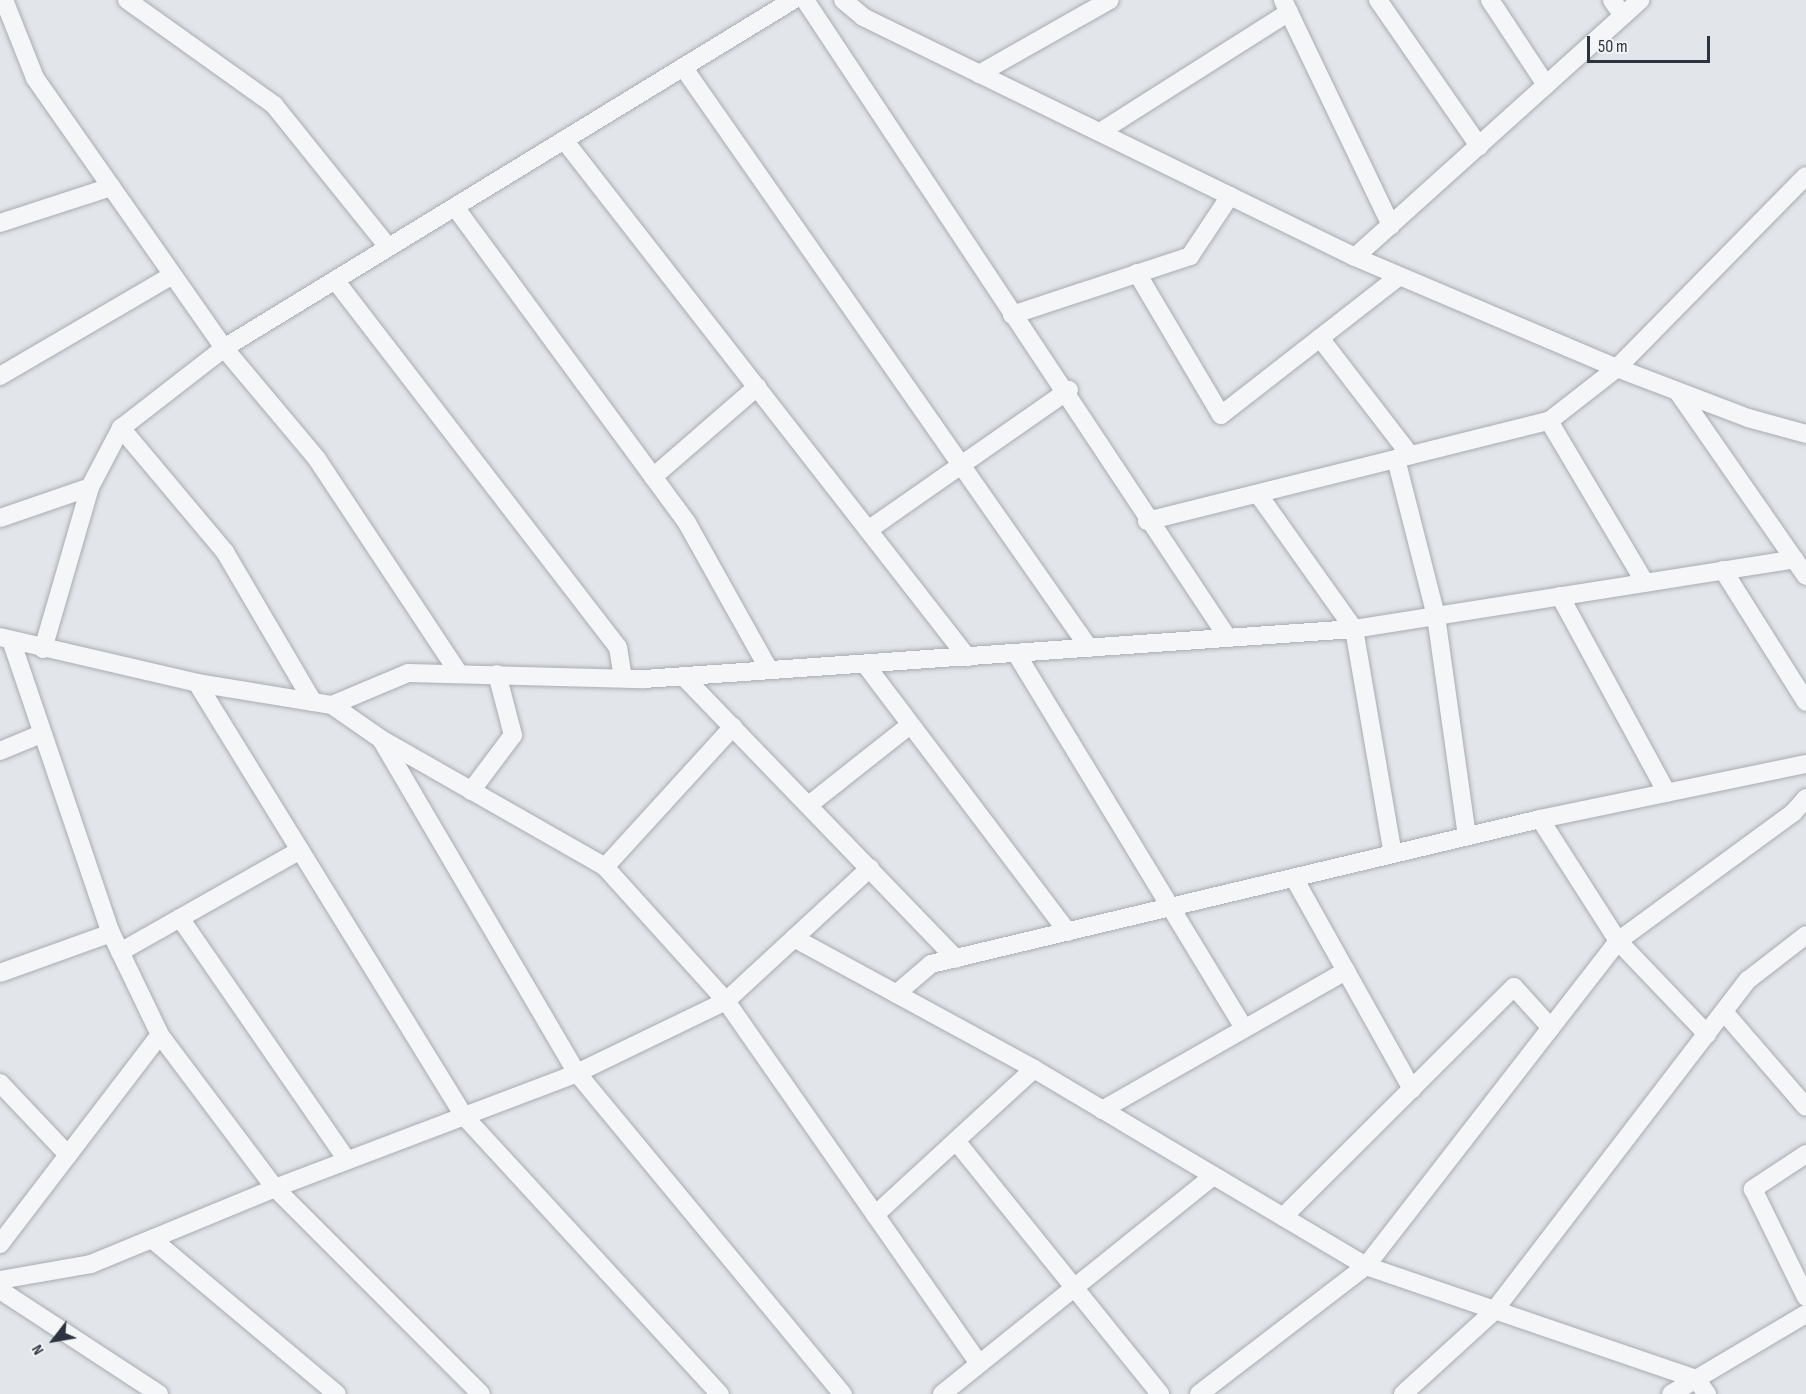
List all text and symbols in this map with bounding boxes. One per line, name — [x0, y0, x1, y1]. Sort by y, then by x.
scale bar — [1590, 24, 1713, 62]
text: 50 m — [1598, 36, 1628, 57]
north arrow — [24, 1310, 84, 1370]
text: N — [28, 1341, 48, 1358]

